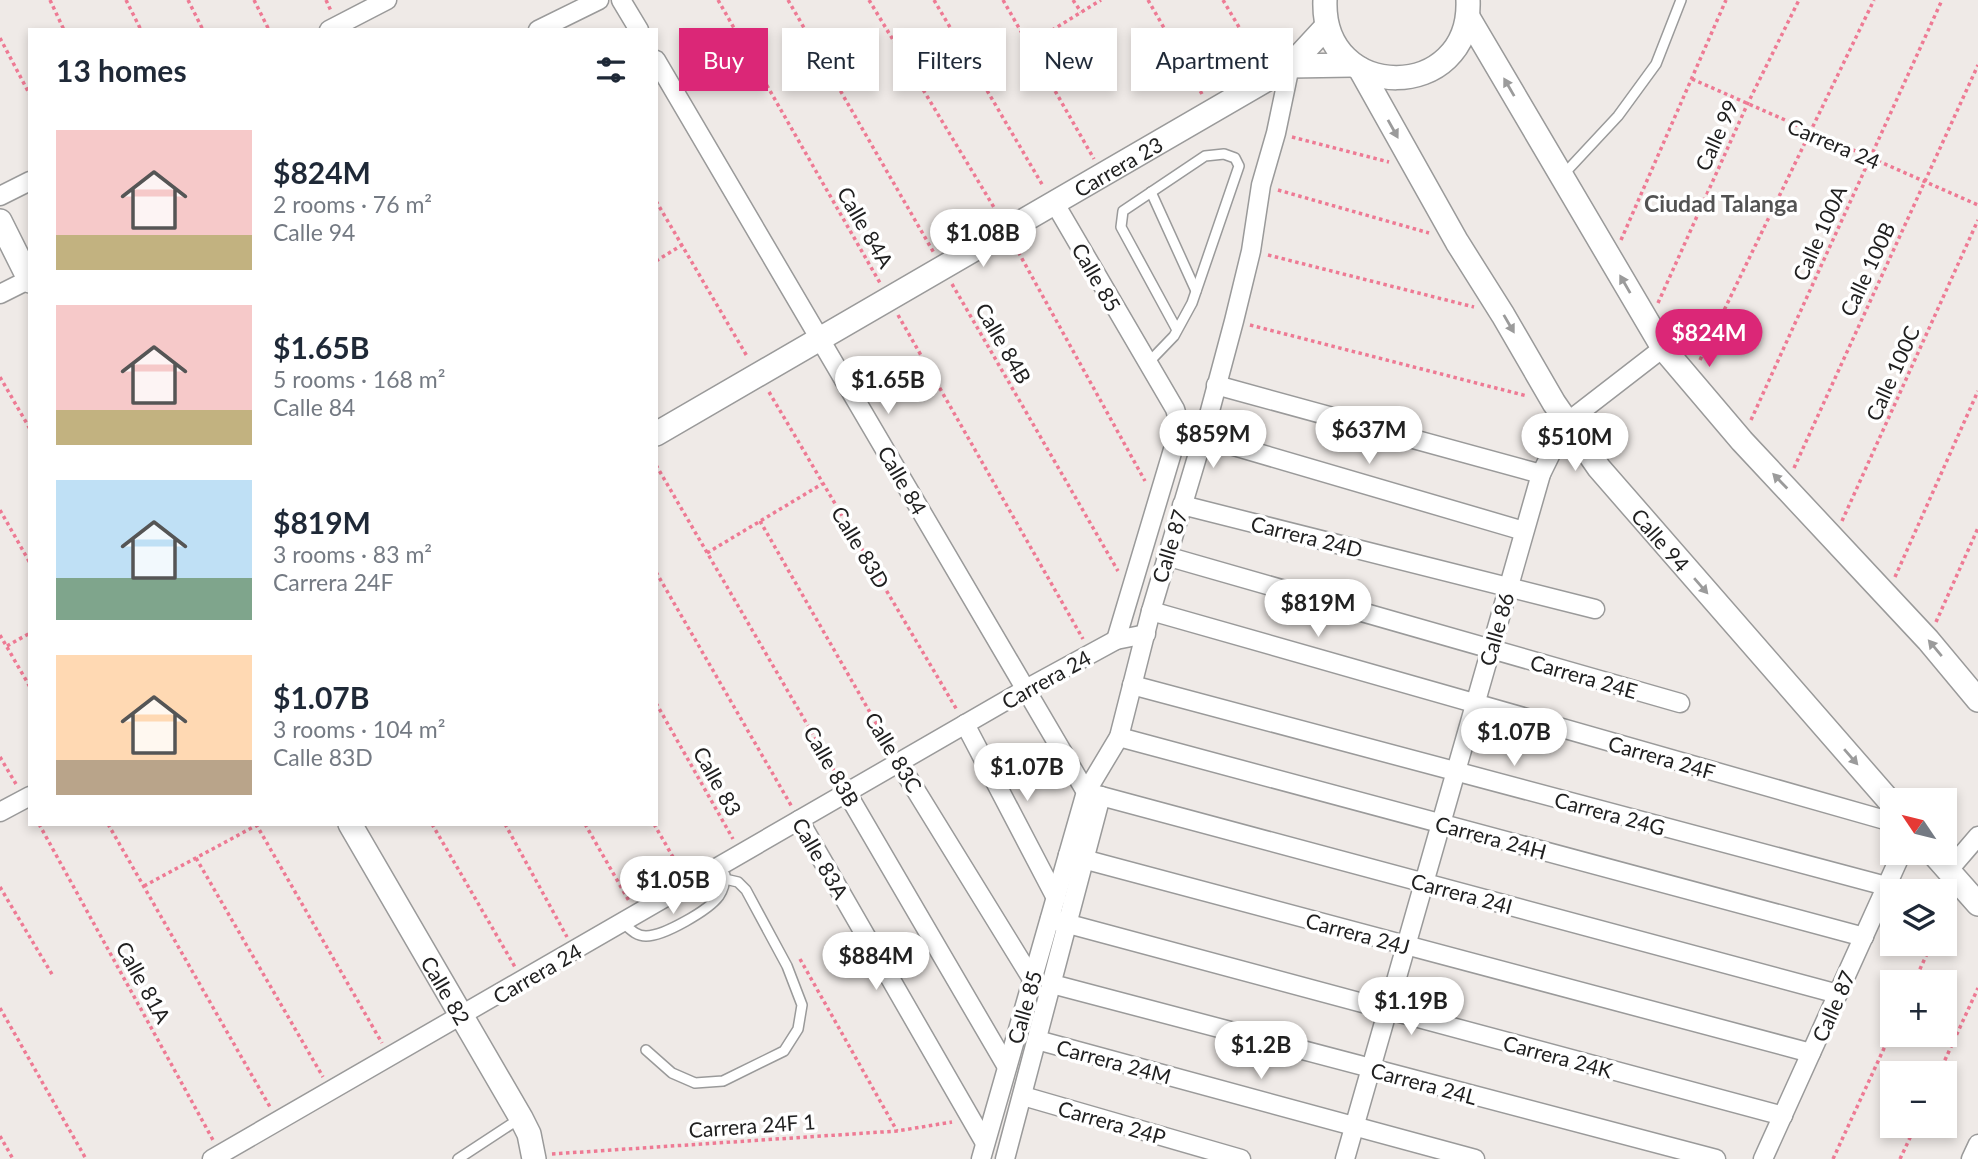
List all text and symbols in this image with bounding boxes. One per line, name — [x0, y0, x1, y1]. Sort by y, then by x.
chip: Buy — [679, 28, 768, 91]
chip: Rent — [782, 28, 879, 91]
chip: Filters — [893, 28, 1006, 91]
chip: New — [1020, 28, 1117, 91]
chip: Apartment — [1131, 28, 1293, 91]
icon: filters — [592, 51, 630, 89]
text: 13 homes — [56, 52, 187, 88]
one-way arrow — [1503, 78, 1516, 97]
street label: Calle 99 — [1689, 96, 1743, 174]
street label: Carrera 24 — [1784, 112, 1884, 174]
one-way arrow — [1387, 119, 1399, 138]
street label: Carrera 23 — [1069, 130, 1167, 201]
text: $824M — [273, 154, 371, 190]
icon: home — [112, 158, 196, 242]
street label: Calle 100A — [1787, 181, 1851, 284]
street label: Calle 84A — [833, 182, 900, 273]
district label: Ciudad Talanga — [1644, 189, 1798, 217]
text: 2 rooms · 76 m² — [273, 190, 432, 218]
pin: $1.08B — [926, 210, 1040, 269]
text: Calle 94 — [273, 218, 355, 246]
text: $1.08B — [946, 218, 1020, 246]
street label: Calle 100B — [1834, 218, 1900, 320]
street label: Calle 85 — [1067, 238, 1127, 316]
one-way arrow — [1618, 274, 1631, 293]
street label: Calle 84B — [971, 298, 1037, 388]
pin: $824M — [1660, 310, 1758, 369]
one-way arrow — [1503, 315, 1515, 334]
text: $824M — [1671, 318, 1747, 346]
street label: Calle 100C — [1860, 322, 1924, 424]
text: $1.65B — [273, 329, 369, 365]
icon: home — [112, 333, 196, 417]
pin: $1.65B — [831, 356, 945, 416]
text: 5 rooms · 168 m² — [273, 365, 445, 393]
text: $1.65B — [851, 365, 925, 393]
text: Calle 84 — [273, 393, 355, 421]
pin: $637M — [1320, 406, 1418, 466]
pin: $859M — [1164, 410, 1262, 470]
pin: $510M — [1526, 414, 1624, 473]
text: $637M — [1331, 415, 1407, 443]
text: $859M — [1175, 419, 1251, 447]
text: $510M — [1537, 422, 1613, 450]
street label: Calle 84 — [873, 441, 933, 519]
one-way arrow — [1772, 472, 1789, 489]
street label: Calle 83D — [827, 501, 895, 593]
street label: Calle 94 — [1627, 503, 1695, 576]
text: $819M — [273, 504, 371, 540]
street label: Calle 87 — [1146, 506, 1192, 586]
icon: home — [112, 508, 196, 592]
street label: Carrera 24D — [1249, 510, 1365, 562]
text: 3 rooms · 83 m² — [273, 540, 432, 568]
text: Carrera 24F — [273, 568, 393, 596]
one-way arrow — [1693, 577, 1708, 594]
pin: $819M — [1269, 580, 1367, 639]
text: $819M — [1280, 588, 1356, 616]
street label: Calle 86 — [1474, 589, 1518, 669]
one-way arrow — [1927, 639, 1942, 657]
street label: Carrera 24 — [997, 644, 1095, 714]
street label: Carrera 24E — [1528, 649, 1640, 703]
text: $1.07B — [273, 679, 369, 715]
icon: home — [112, 683, 196, 767]
street label: Calle 83C — [860, 707, 928, 797]
pin: $1.07B — [1457, 708, 1571, 768]
text: 3 rooms · 104 m² — [273, 715, 445, 743]
text: $1.07B — [1477, 717, 1551, 745]
street label: Calle 83B — [799, 721, 865, 811]
street label: Carrera 24F — [1606, 730, 1718, 784]
street label: Calle 83 — [689, 742, 747, 820]
text: Calle 83D — [273, 743, 373, 771]
pin: $1.07B — [970, 744, 1084, 803]
one-way arrow — [1843, 748, 1859, 766]
text: $1.07B — [990, 752, 1064, 780]
street label: Carrera 24G — [1552, 786, 1668, 840]
north arrow — [1880, 788, 1956, 864]
map controls — [1880, 788, 1957, 1138]
street label: Carrera 24H — [1433, 810, 1549, 864]
street label: Calle 83A — [788, 813, 855, 904]
pin: $1.05B — [616, 856, 730, 916]
text: $1.05B — [636, 865, 710, 893]
street label: Carrera 24I — [1409, 867, 1515, 919]
button: layers — [1880, 879, 1957, 956]
street label: Carrera 24J — [1303, 907, 1413, 959]
pin: $884M — [827, 932, 925, 992]
street label: Calle 81A — [111, 937, 177, 1028]
street label: Carrera 24 — [488, 938, 586, 1008]
text: $884M — [838, 941, 914, 969]
street label: Calle 82 — [417, 951, 476, 1029]
street label: Calle 85 — [1002, 967, 1046, 1047]
street label: Calle 87 — [1806, 967, 1860, 1045]
button: + — [1880, 970, 1957, 1047]
pin: $1.19B — [1354, 978, 1468, 1037]
text: $1.19B — [1374, 986, 1448, 1014]
pin: $1.2B — [1212, 1021, 1310, 1081]
street label: Carrera 24K — [1501, 1029, 1615, 1083]
text: $1.2B — [1231, 1030, 1291, 1058]
street label: Carrera 24M — [1054, 1034, 1174, 1088]
street label: Carrera 24L — [1368, 1057, 1480, 1109]
button: − — [1880, 1061, 1957, 1138]
street label: Carrera 24P — [1055, 1095, 1169, 1149]
street label: Carrera 24F 1 — [688, 1108, 816, 1142]

